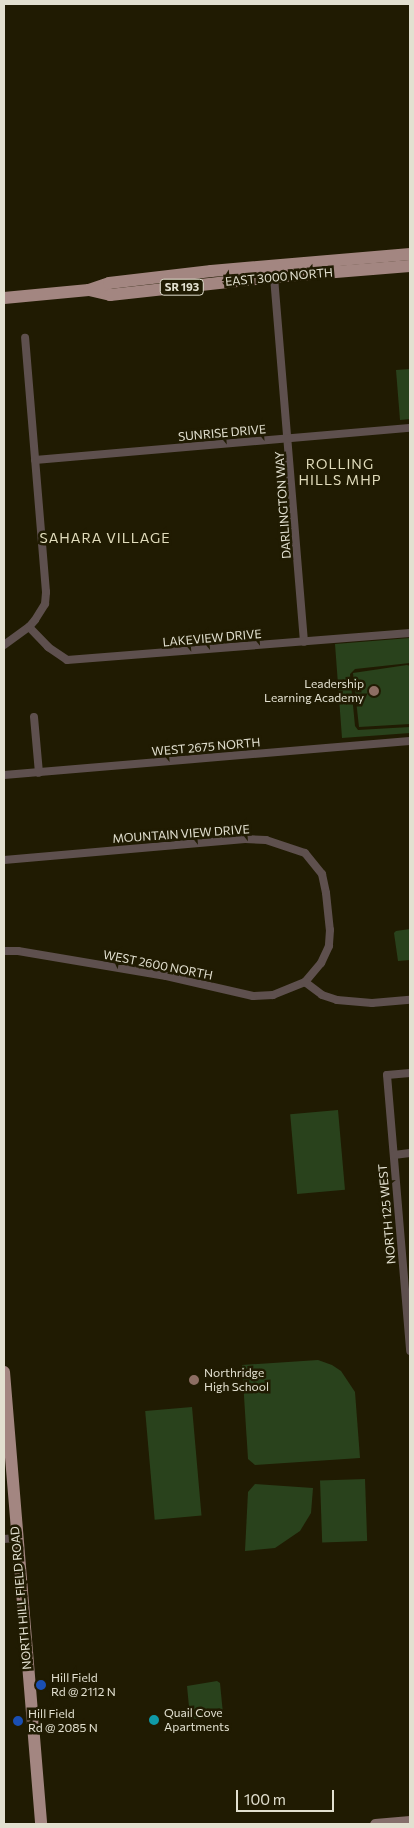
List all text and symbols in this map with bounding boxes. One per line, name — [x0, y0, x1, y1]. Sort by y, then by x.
street label: EAST 3000 NORTH — [224, 265, 334, 289]
road number: SR 193 — [160, 278, 204, 296]
street label: SUNRISE DRIVE — [177, 422, 267, 444]
street label: DARLINGTON WAY — [272, 451, 294, 559]
district label: ROLLING HILLS MHP — [297, 456, 383, 488]
district label: SAHARA VILLAGE — [38, 530, 172, 546]
street label: LAKEVIEW DRIVE — [162, 627, 262, 649]
place label: Leadership Learning Academy — [264, 677, 364, 705]
marker: Leadership Learning Academy — [368, 685, 380, 697]
street label: WEST 2675 NORTH — [151, 735, 261, 759]
street label: MOUNTAIN VIEW DRIVE — [112, 822, 250, 846]
street label: WEST 2600 NORTH — [102, 947, 214, 983]
street label: NORTH 125 WEST — [375, 1163, 399, 1265]
place label: Northridge High School — [204, 1366, 269, 1394]
marker: Northridge High School — [188, 1374, 200, 1386]
street label: NORTH HILL FIELD ROAD — [8, 1526, 34, 1670]
place label: Hill Field Rd @ 2112 N — [51, 1671, 116, 1699]
marker: Hill Field Rd @ 2112 N — [35, 1679, 47, 1691]
place label: Quail Cove Apartments — [164, 1706, 229, 1734]
place label: Hill Field Rd @ 2085 N — [28, 1707, 98, 1735]
marker: Quail Cove Apartments — [148, 1714, 160, 1726]
marker: Hill Field Rd @ 2085 N — [12, 1715, 24, 1727]
scale bar — [239, 1780, 336, 1812]
text: 100 m — [244, 1790, 286, 1808]

